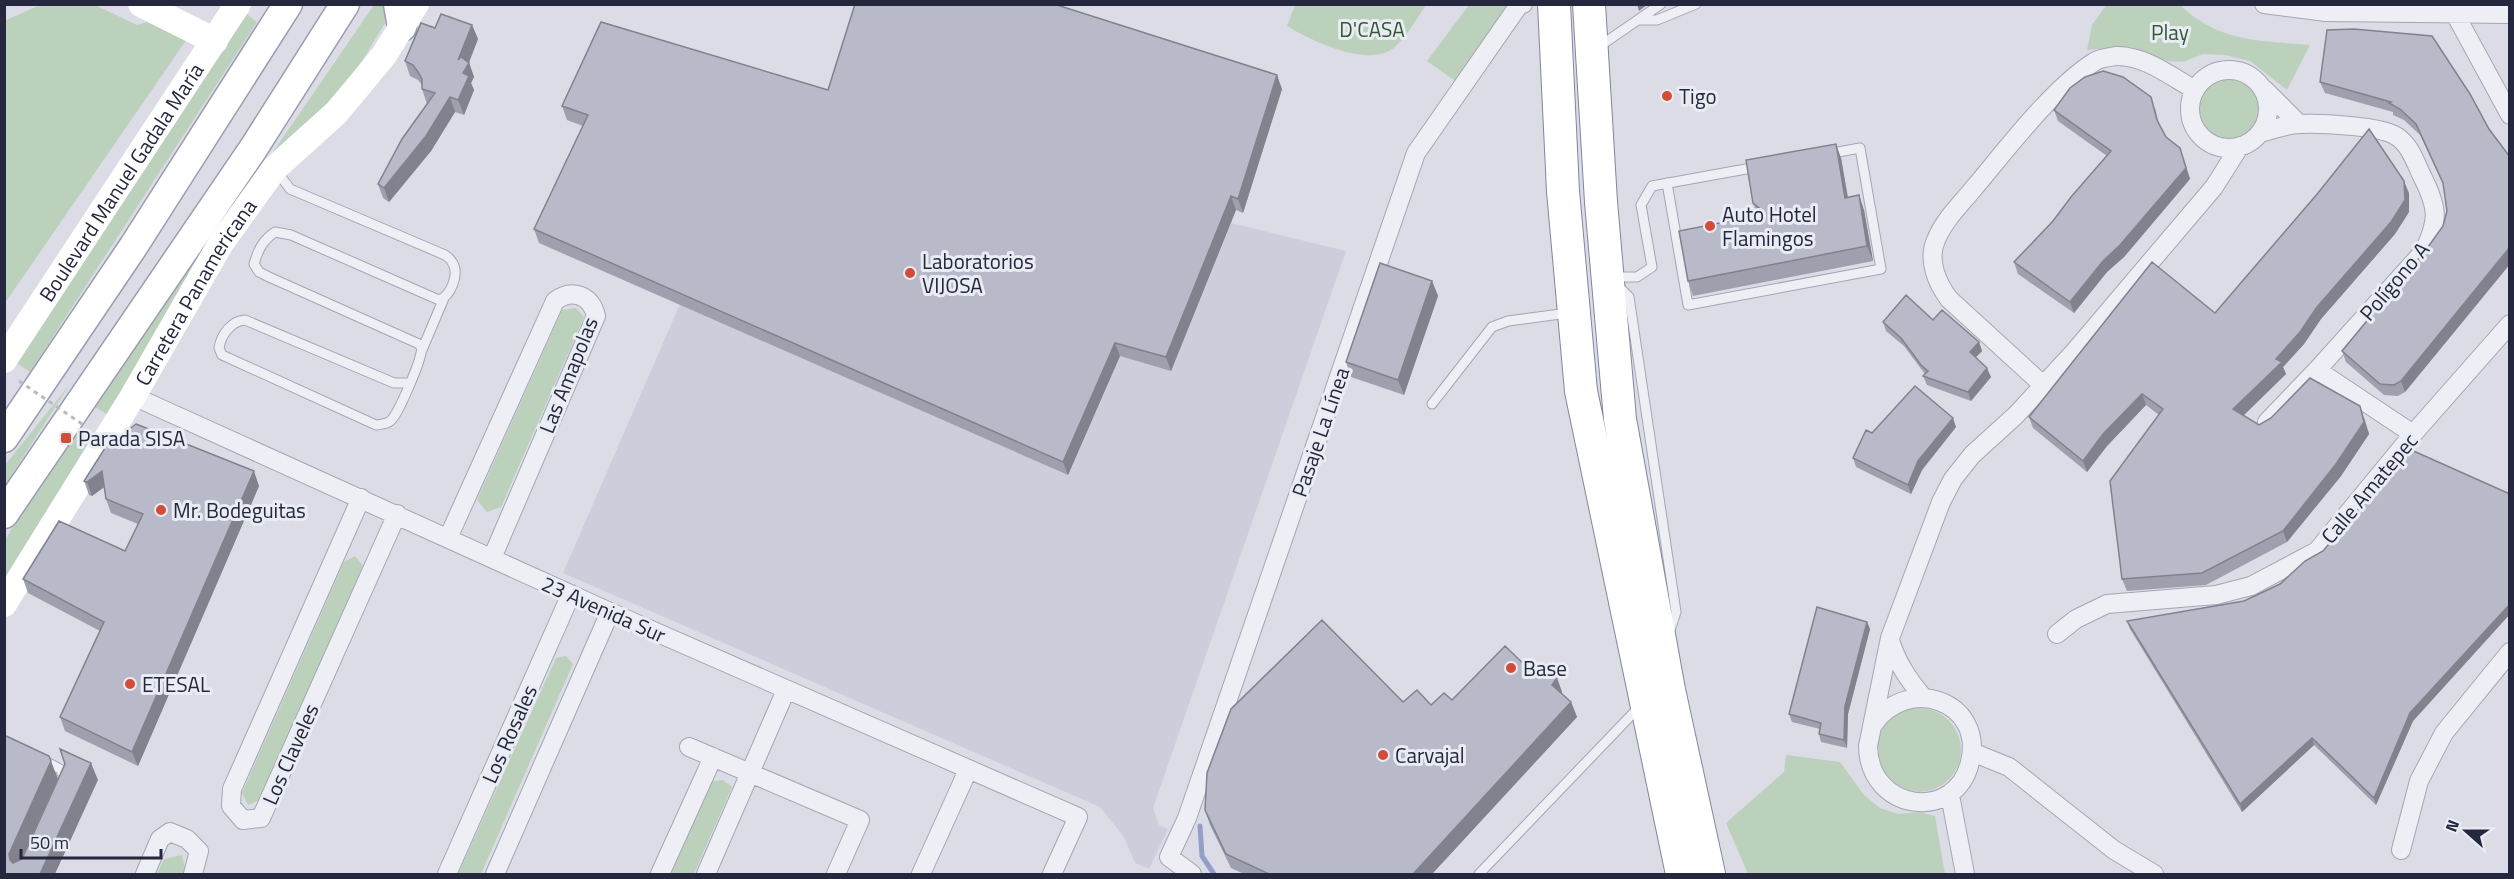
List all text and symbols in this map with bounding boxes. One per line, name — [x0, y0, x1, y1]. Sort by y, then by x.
park label: D'CASA — [1339, 13, 1405, 45]
park label: Play — [2151, 16, 2189, 48]
street label: Boulevard Manuel Gadala María — [31, 56, 212, 308]
place label: Tigo — [1679, 80, 1717, 112]
marker: Tigo — [1660, 89, 1674, 103]
street label: Carretera Panamericana — [126, 191, 264, 391]
place label: Auto Hotel Flamingos — [1722, 198, 1817, 254]
marker: Auto Hotel Flamingos — [1703, 219, 1717, 233]
street label: Polígono A — [2351, 234, 2437, 327]
place label: Laboratorios VIJOSA — [922, 245, 1034, 301]
marker: Laboratorios VIJOSA — [903, 266, 917, 280]
street label: Las Amapolas — [530, 312, 606, 438]
street label: Pasaje La Línea — [1283, 362, 1357, 501]
place label: Parada SISA — [78, 422, 186, 454]
street label: Calle Amatepec — [2313, 426, 2425, 550]
marker: Parada SISA — [59, 431, 73, 445]
place label: Mr. Bodeguitas — [173, 494, 306, 526]
marker: Mr. Bodeguitas — [154, 503, 168, 517]
street label: 23 Avenida Sur — [537, 567, 671, 651]
place label: Base — [1523, 652, 1567, 684]
marker: Base — [1504, 661, 1518, 675]
place label: ETESAL — [142, 668, 210, 700]
marker: ETESAL — [123, 677, 137, 691]
street label: Los Rosales — [473, 680, 545, 788]
street label: Los Claveles — [253, 698, 327, 810]
place label: Carvajal — [1395, 739, 1465, 771]
marker: Carvajal — [1376, 748, 1390, 762]
north arrow — [2436, 801, 2496, 861]
text: N — [2439, 816, 2465, 835]
scale bar — [21, 822, 160, 860]
text: 50 m — [30, 829, 69, 856]

